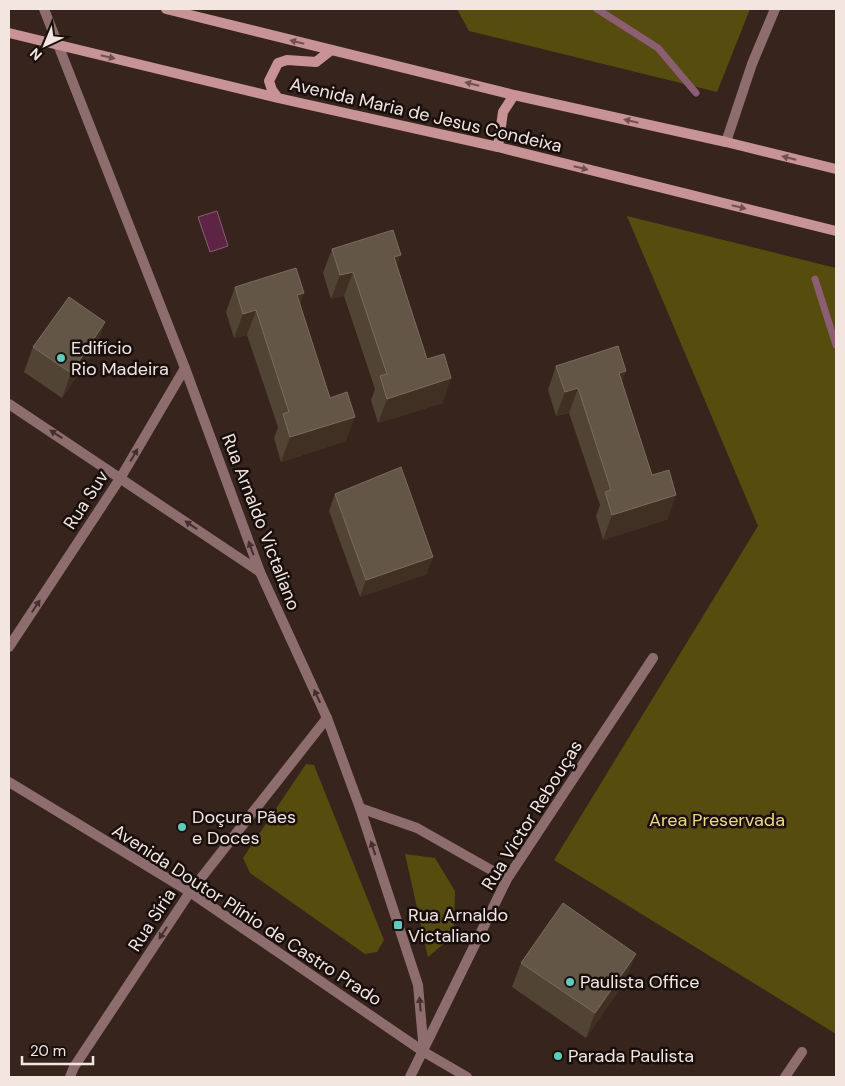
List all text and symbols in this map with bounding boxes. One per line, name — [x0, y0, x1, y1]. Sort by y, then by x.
north arrow — [20, 20, 70, 70]
one-way arrow — [290, 38, 305, 46]
text: N — [26, 44, 46, 64]
one-way arrow — [100, 53, 115, 61]
street label: Avenida Maria de Jesus Condeixa — [288, 72, 564, 158]
one-way arrow — [465, 80, 480, 88]
one-way arrow — [623, 117, 638, 125]
one-way arrow — [781, 153, 796, 161]
one-way arrow — [574, 164, 589, 172]
one-way arrow — [732, 203, 747, 211]
place label: Edifício Rio Madeira — [71, 336, 169, 381]
marker: Edifício Rio Madeira — [55, 352, 67, 364]
one-way arrow — [49, 430, 62, 439]
street label: Rua Arnaldo Victaliano — [216, 430, 306, 614]
one-way arrow — [130, 448, 138, 463]
street label: Rua Suv — [58, 465, 114, 534]
one-way arrow — [184, 520, 198, 530]
one-way arrow — [247, 540, 254, 555]
one-way arrow — [31, 599, 41, 613]
one-way arrow — [313, 689, 321, 703]
street label: Rua Victor Rebouças — [476, 735, 588, 895]
place label: Doçura Pães e Doces — [192, 805, 296, 850]
park label: Area Preservada — [649, 808, 785, 832]
street label: Avenida Doutor Plínio de Castro Prado — [108, 819, 386, 1011]
marker: Doçura Pães e Doces — [176, 821, 188, 833]
one-way arrow — [369, 841, 376, 856]
street label: Rua Síria — [123, 884, 181, 956]
place label: Rua Arnaldo Victaliano — [408, 903, 508, 948]
marker: Rua Arnaldo Victaliano — [392, 919, 404, 931]
one-way arrow — [158, 926, 168, 940]
place label: Paulista Office — [580, 970, 699, 994]
marker: Paulista Office — [564, 976, 576, 988]
one-way arrow — [416, 995, 424, 1011]
scale bar — [22, 1034, 94, 1066]
text: 20 m — [30, 1041, 66, 1061]
place label: Parada Paulista — [568, 1044, 694, 1068]
marker: Parada Paulista — [552, 1050, 564, 1062]

